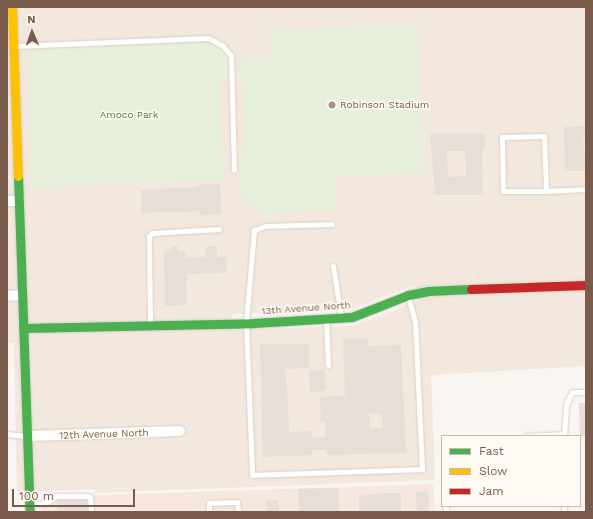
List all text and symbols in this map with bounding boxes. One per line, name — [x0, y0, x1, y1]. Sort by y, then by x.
north arrow — [12, 12, 52, 52]
text: N — [27, 13, 36, 26]
place label: Robinson Stadium — [340, 99, 429, 111]
marker: Robinson Stadium — [327, 100, 337, 110]
park label: Amoco Park — [100, 109, 158, 121]
street label: 13th Avenue North — [261, 299, 351, 317]
street label: 12th Avenue North — [59, 426, 149, 442]
legend — [441, 435, 581, 507]
text: Fast — [479, 444, 504, 458]
text: Slow — [479, 464, 507, 478]
scale bar — [14, 481, 137, 507]
text: Jam — [479, 484, 504, 498]
text: 100 m — [19, 489, 54, 503]

